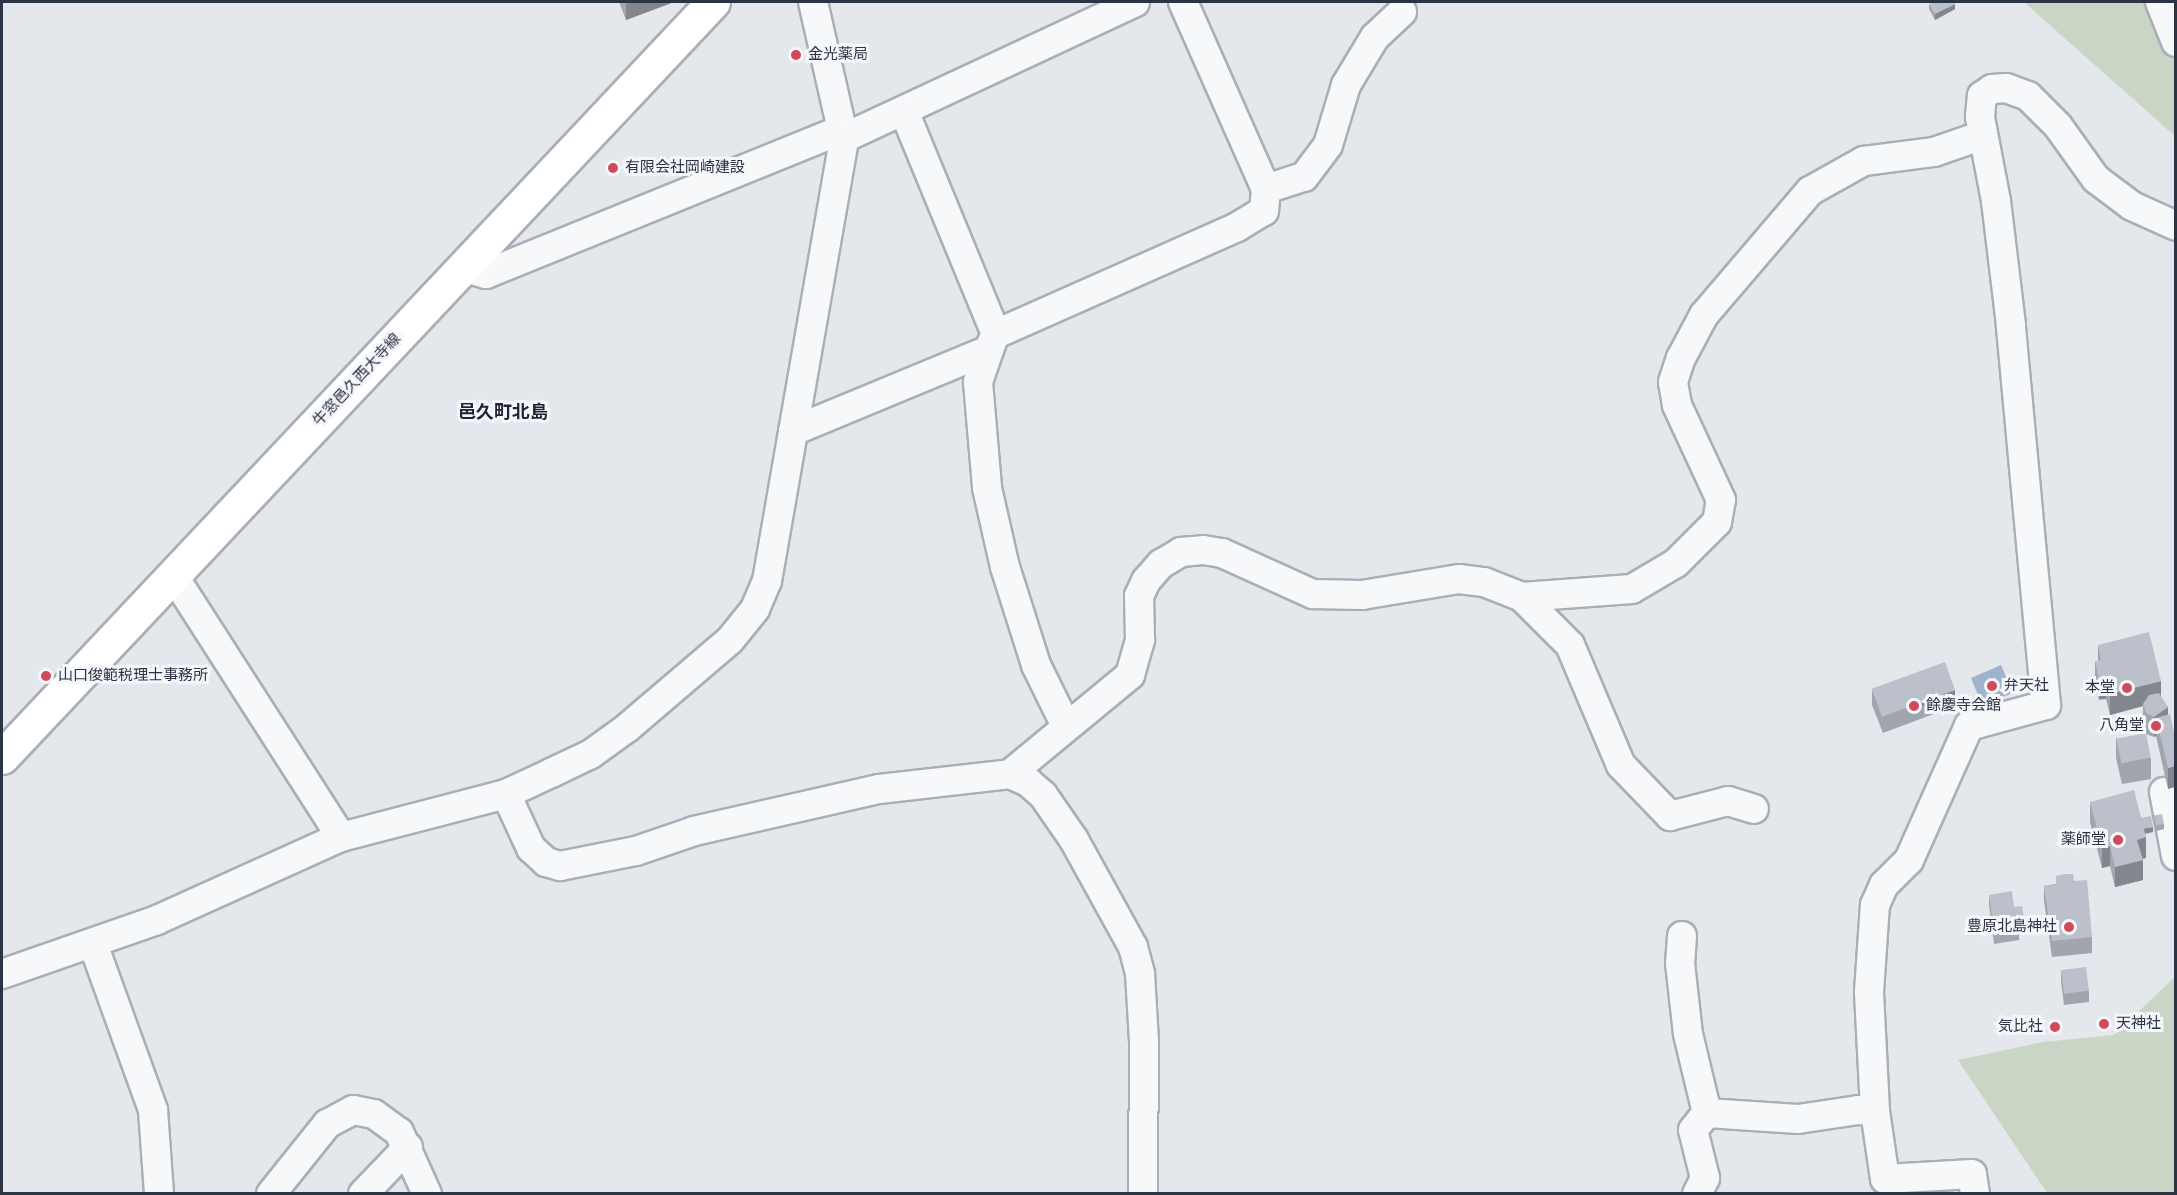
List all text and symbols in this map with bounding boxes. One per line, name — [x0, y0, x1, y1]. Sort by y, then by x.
place label: 金光薬局 — [808, 46, 868, 64]
marker: 金光薬局 — [789, 48, 803, 62]
place label: 有限会社岡崎建設 — [625, 159, 745, 177]
marker: 有限会社岡崎建設 — [606, 161, 620, 175]
street label: 牛窓邑久西大寺線 — [309, 330, 405, 430]
district label: 邑久町北島 — [458, 401, 548, 423]
place label: 山口俊範税理士事務所 — [58, 667, 208, 685]
marker: 山口俊範税理士事務所 — [39, 669, 53, 683]
place label: 弁天社 — [2004, 677, 2049, 695]
marker: 弁天社 — [1985, 679, 1999, 693]
place label: 本堂 — [2085, 679, 2115, 697]
marker: 本堂 — [2120, 681, 2134, 695]
place label: 餘慶寺会館 — [1926, 697, 2001, 715]
marker: 餘慶寺会館 — [1907, 699, 1921, 713]
place label: 八角堂 — [2099, 717, 2144, 735]
marker: 八角堂 — [2149, 719, 2163, 733]
place label: 薬師堂 — [2061, 831, 2106, 849]
marker: 薬師堂 — [2111, 833, 2125, 847]
place label: 豊原北島神社 — [1967, 918, 2057, 936]
marker: 豊原北島神社 — [2062, 920, 2076, 934]
place label: 天神社 — [2116, 1015, 2161, 1033]
marker: 天神社 — [2097, 1017, 2111, 1031]
place label: 気比社 — [1998, 1018, 2043, 1036]
marker: 気比社 — [2048, 1020, 2062, 1034]

